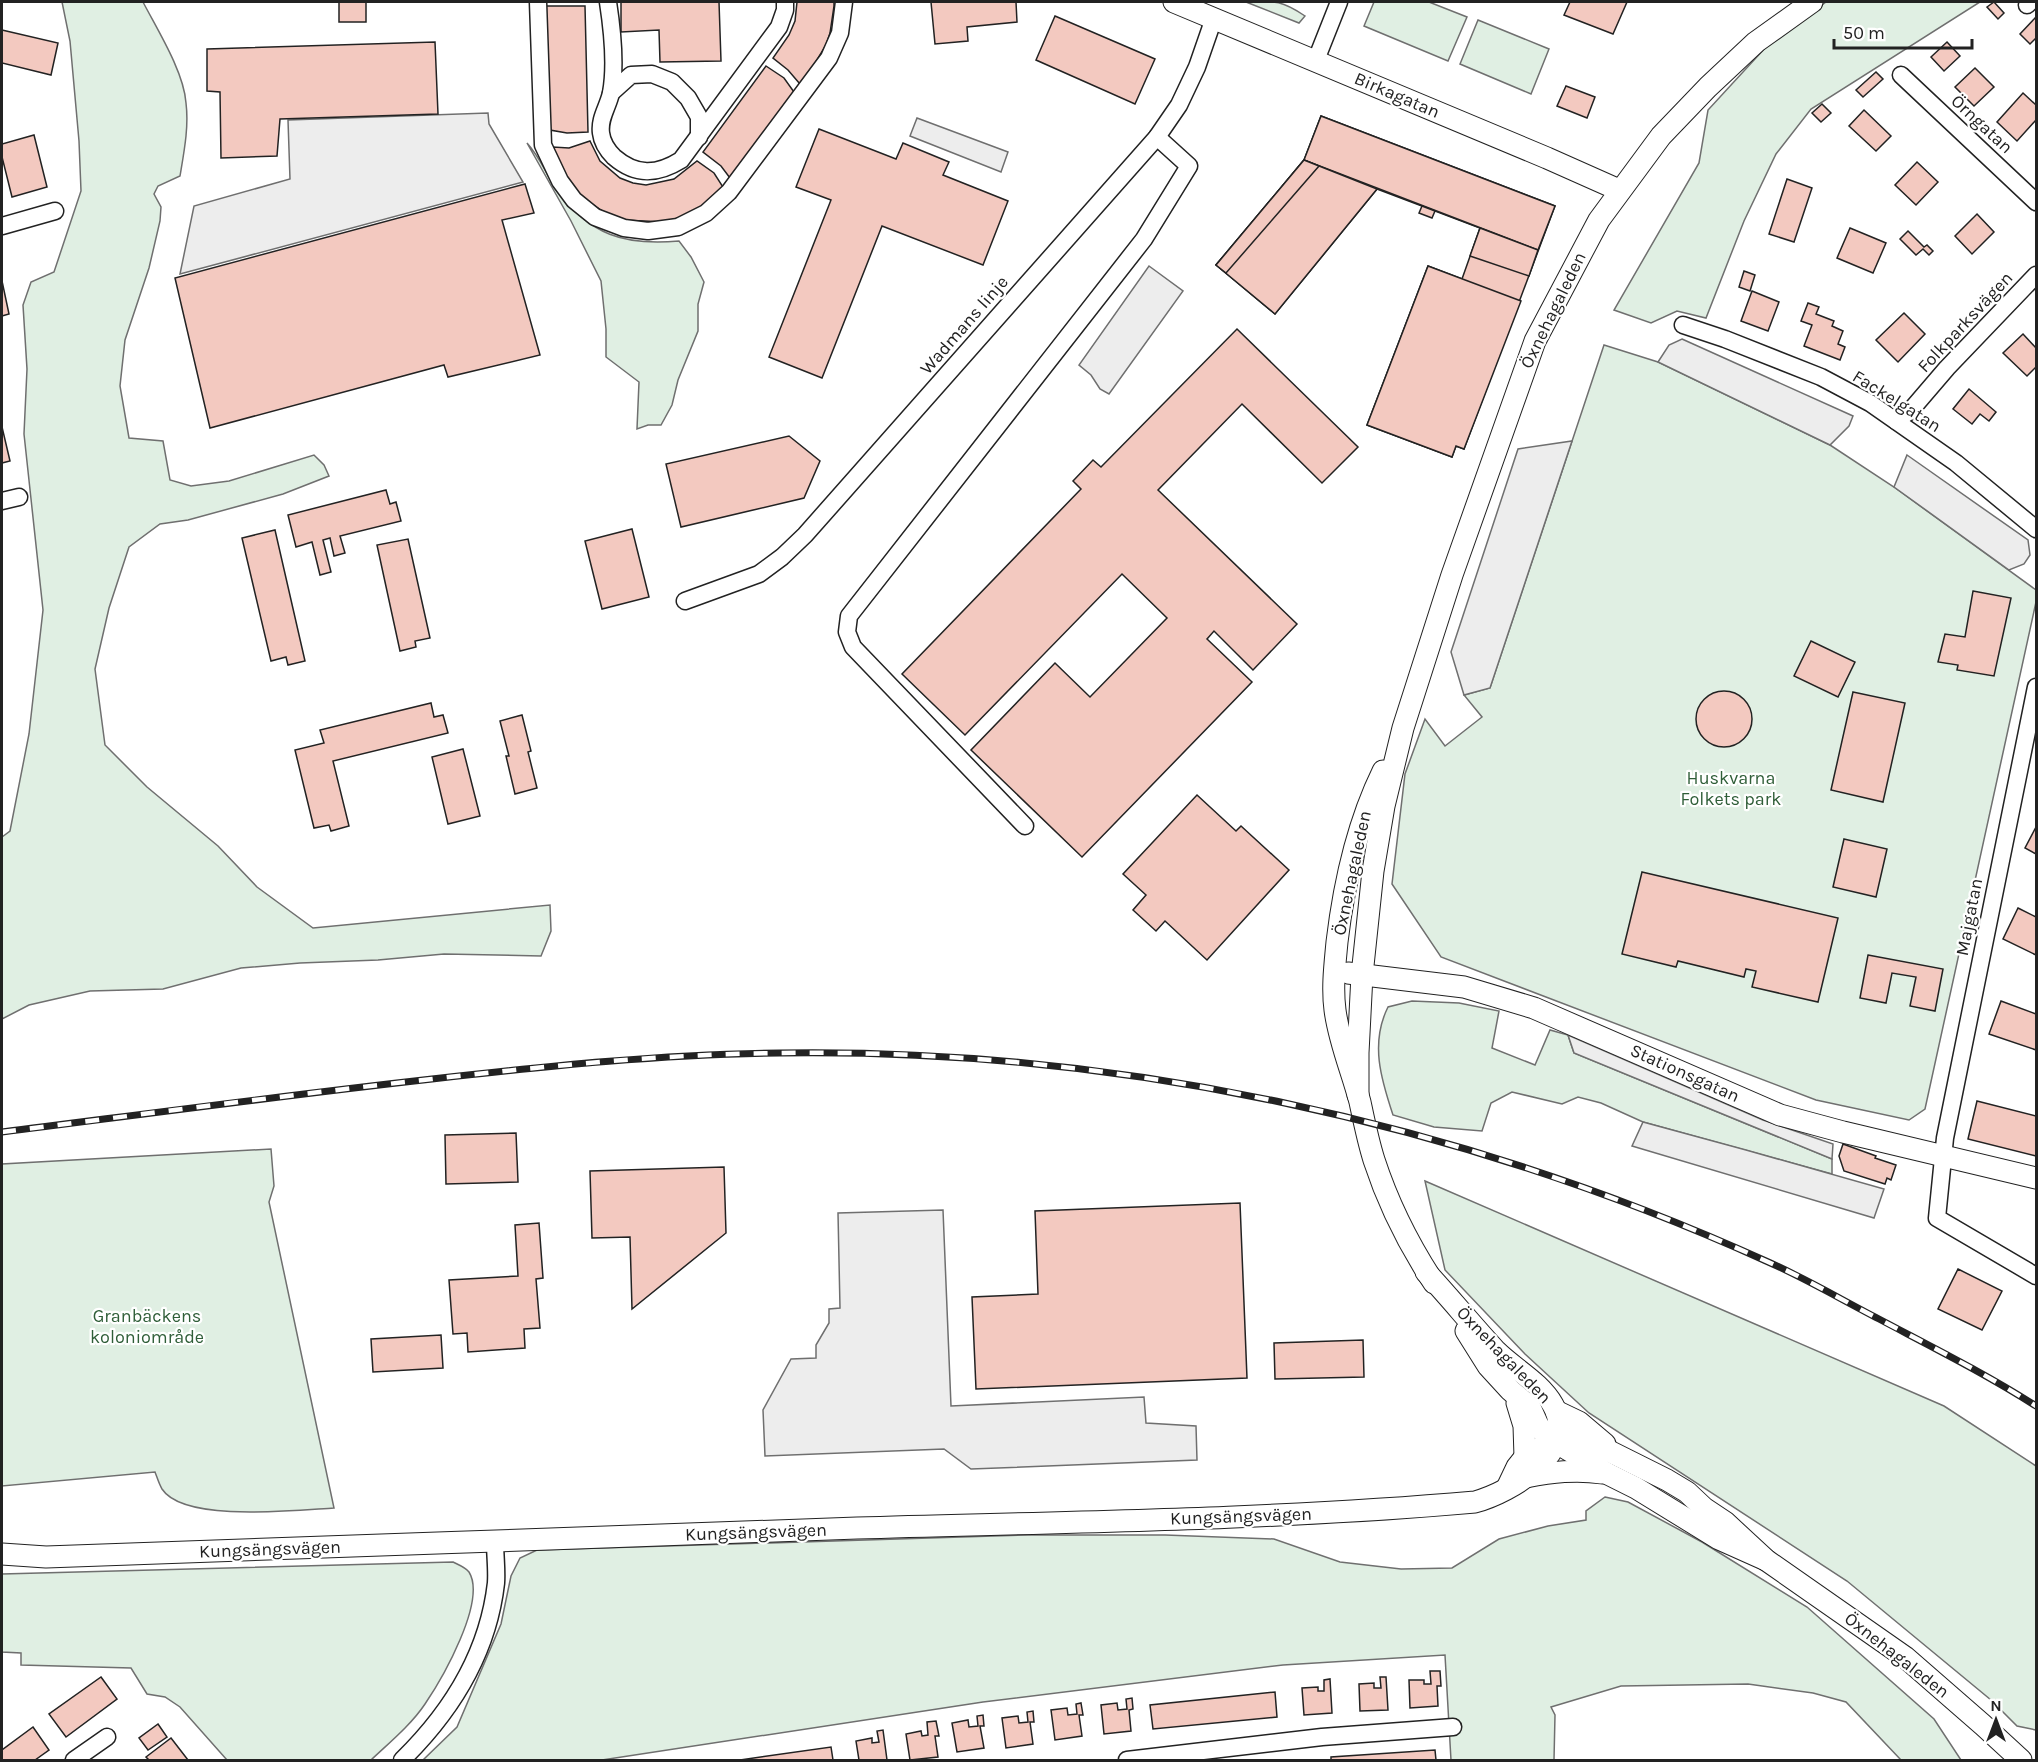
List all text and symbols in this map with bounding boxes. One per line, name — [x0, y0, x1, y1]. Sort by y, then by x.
scale bar — [1834, 12, 1972, 50]
text: 50 m — [1843, 22, 1885, 44]
street label: Birkagatan — [1351, 67, 1443, 123]
street label: Örngatan — [1946, 90, 2018, 158]
street label: Öxnehagaleden — [1515, 248, 1591, 372]
street label: Folkparksvägen — [1913, 267, 2017, 377]
street label: Wadmans linje — [915, 271, 1013, 379]
street label: Fackelgatan — [1849, 365, 1945, 437]
park label: Huskvarna Folkets park — [1681, 767, 1781, 810]
street label: Öxnehagaleden — [1328, 809, 1376, 937]
street label: Majgatan — [1951, 876, 1987, 958]
street label: Stationsgatan — [1627, 1039, 1743, 1107]
street label: Öxnehagaleden — [1452, 1302, 1556, 1408]
park label: Granbäckens koloniområde — [90, 1305, 204, 1348]
street label: Kungsängsvägen — [1170, 1503, 1312, 1529]
street label: Kungsängsvägen — [685, 1519, 827, 1545]
street label: Kungsängsvägen — [199, 1536, 341, 1562]
street label: Öxnehagaleden — [1840, 1607, 1954, 1703]
north arrow — [1966, 1690, 2026, 1750]
text: N — [1990, 1696, 2002, 1715]

